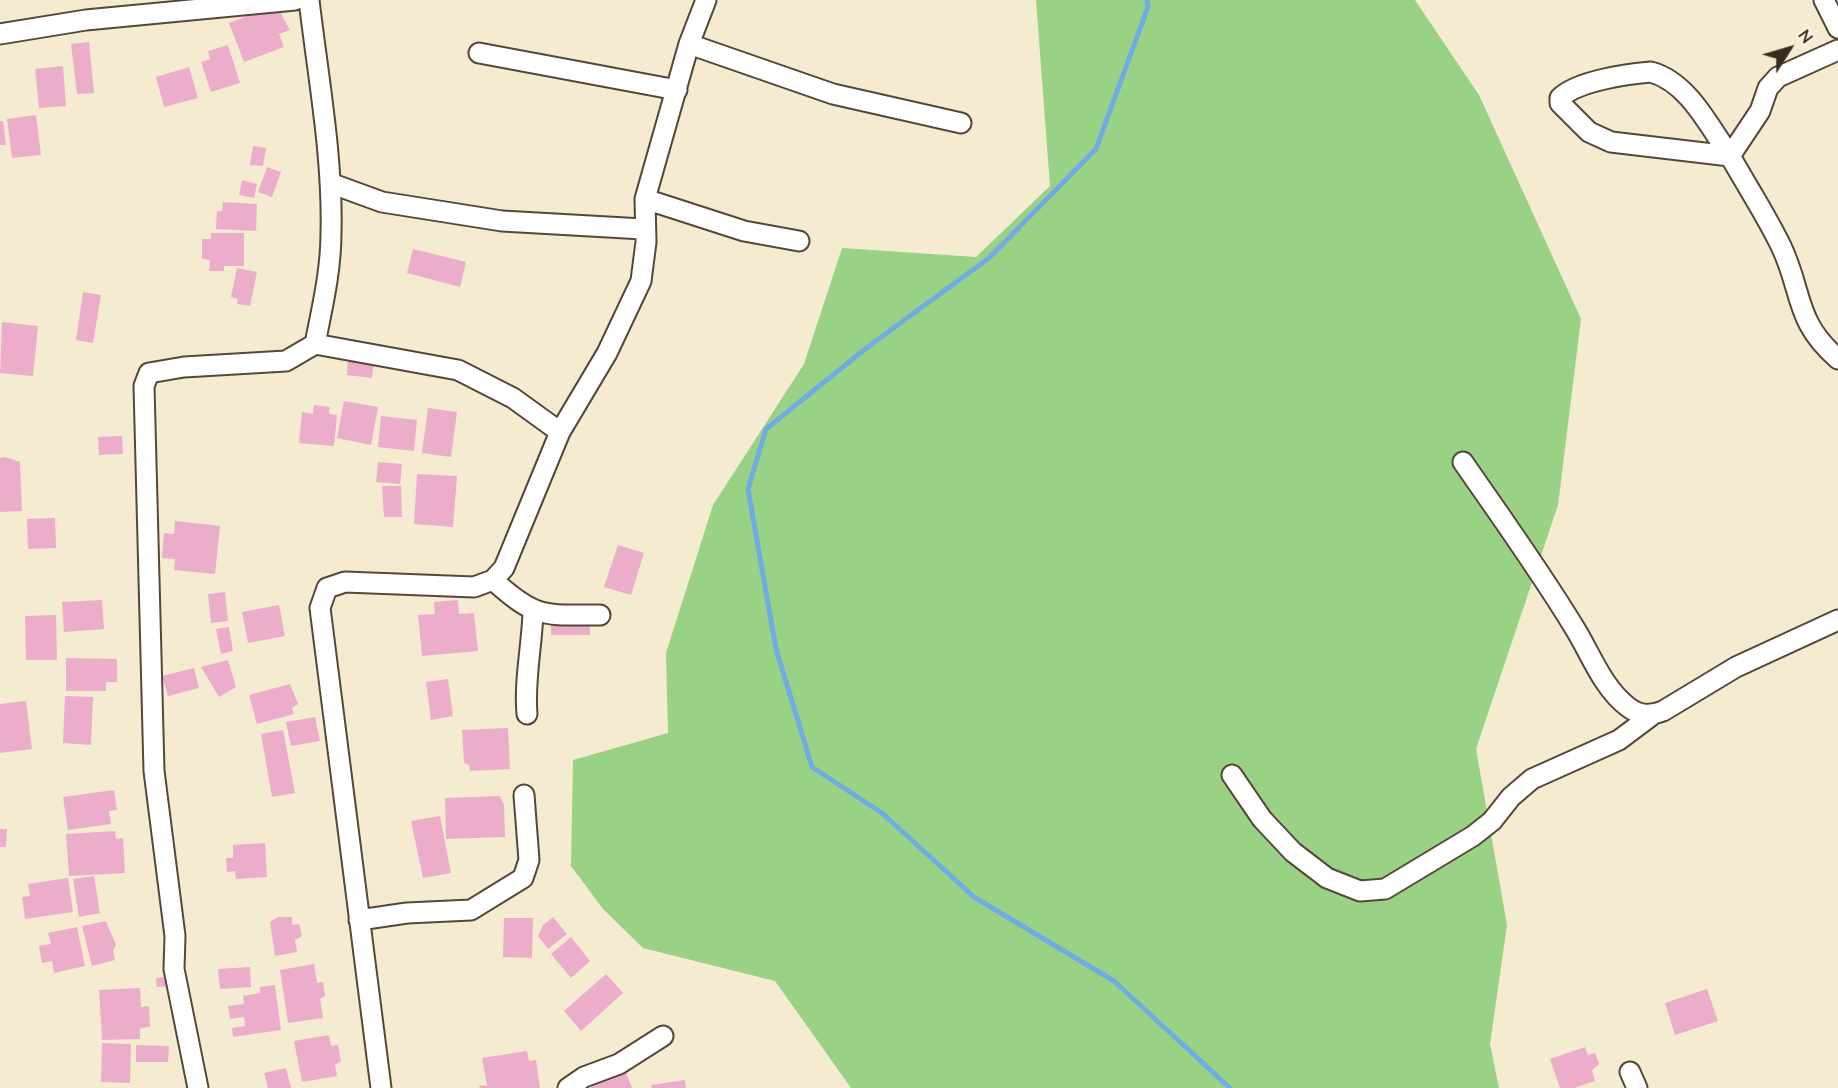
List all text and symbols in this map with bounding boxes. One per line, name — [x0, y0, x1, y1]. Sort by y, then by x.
north arrow — [1754, 14, 1824, 84]
text: N — [1793, 25, 1818, 48]

